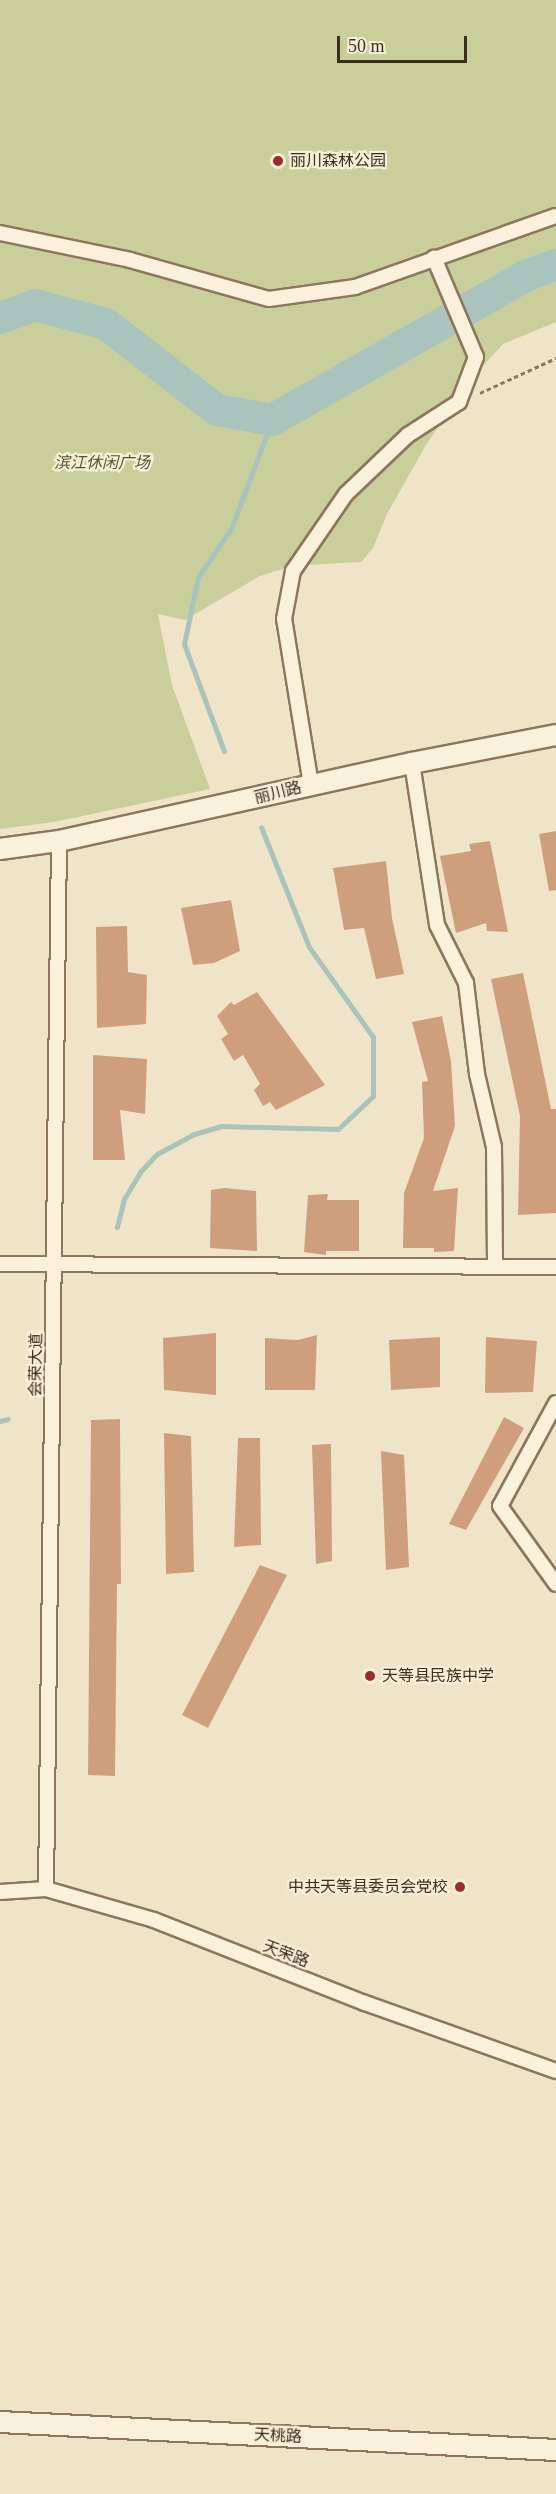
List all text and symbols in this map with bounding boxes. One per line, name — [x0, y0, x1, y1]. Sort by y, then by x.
scale bar — [340, 24, 470, 62]
text: 50 m — [348, 36, 385, 56]
place label: 丽川森林公园 — [290, 151, 386, 171]
marker: 丽川森林公园 — [271, 154, 285, 168]
park label: 滨江休闲广场 — [54, 453, 150, 473]
street label: 丽川路 — [252, 778, 304, 808]
street label: 会荣大道 — [26, 1333, 46, 1397]
place label: 天等县民族中学 — [382, 1666, 494, 1686]
marker: 天等县民族中学 — [363, 1669, 377, 1683]
place label: 中共天等县委员会党校 — [288, 1877, 448, 1897]
marker: 中共天等县委员会党校 — [453, 1880, 467, 1894]
street label: 天荣路 — [260, 1936, 312, 1972]
street label: 天桃路 — [254, 2425, 302, 2447]

